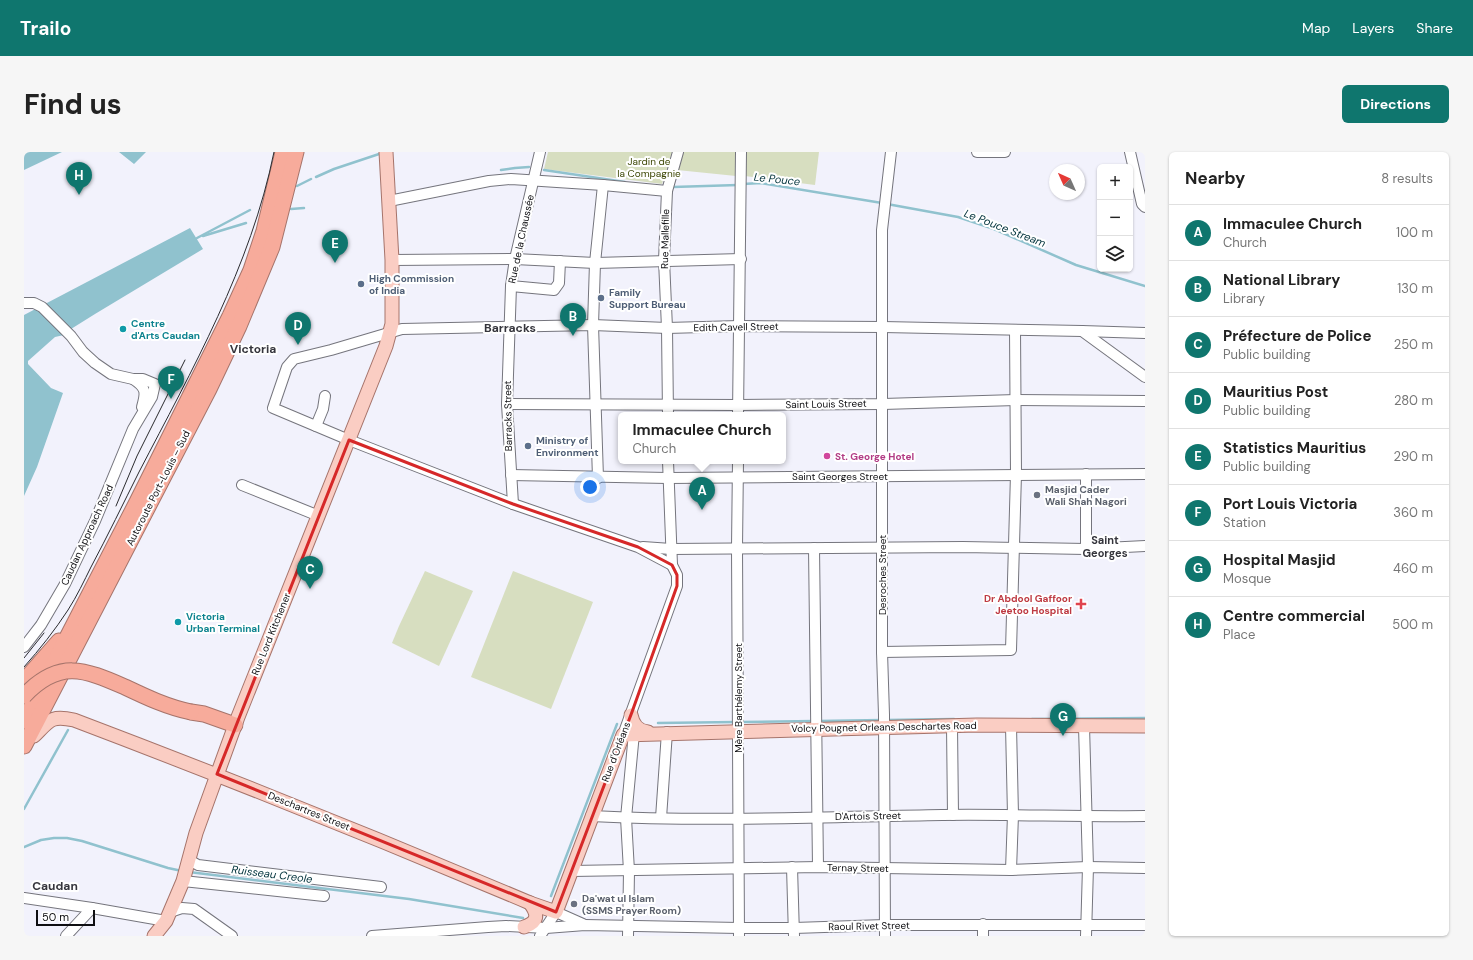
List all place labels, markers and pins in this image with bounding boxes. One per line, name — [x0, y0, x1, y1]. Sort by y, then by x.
pin: H — [66, 162, 92, 195]
pin: E — [322, 230, 348, 263]
place label: High Commission of India — [369, 272, 454, 297]
marker: High Commission of India — [356, 279, 366, 289]
place label: Family Support Bureau — [609, 286, 686, 311]
marker: Family Support Bureau — [596, 293, 606, 303]
pin: B — [560, 303, 586, 336]
pin: D — [285, 312, 311, 345]
place label: Centre d'Arts Caudan — [131, 317, 200, 342]
marker: Centre d'Arts Caudan — [118, 324, 128, 334]
pin: F — [158, 366, 184, 399]
place label: Ministry of Environment — [536, 434, 599, 459]
marker: Ministry of Environment — [523, 441, 533, 451]
place label: St. George Hotel — [835, 450, 915, 463]
marker: St. George Hotel — [822, 451, 832, 461]
pin: A — [689, 477, 715, 510]
place label: Masjid Cader Wali Shah Nagori — [1045, 483, 1127, 508]
marker: Masjid Cader Wali Shah Nagori — [1032, 490, 1042, 500]
pin: C — [297, 556, 323, 589]
place label: Dr Abdool Gaffoor Jeetoo Hospital — [984, 592, 1072, 617]
marker: Dr Abdool Gaffoor Jeetoo Hospital — [1075, 598, 1087, 610]
place label: Victoria Urban Terminal — [186, 610, 260, 635]
marker: Victoria Urban Terminal — [173, 617, 183, 627]
pin: G — [1050, 703, 1076, 736]
place label: Da'wat ul Islam (SSMS Prayer Room) — [582, 892, 681, 917]
marker: Da'wat ul Islam (SSMS Prayer Room) — [569, 899, 579, 909]

